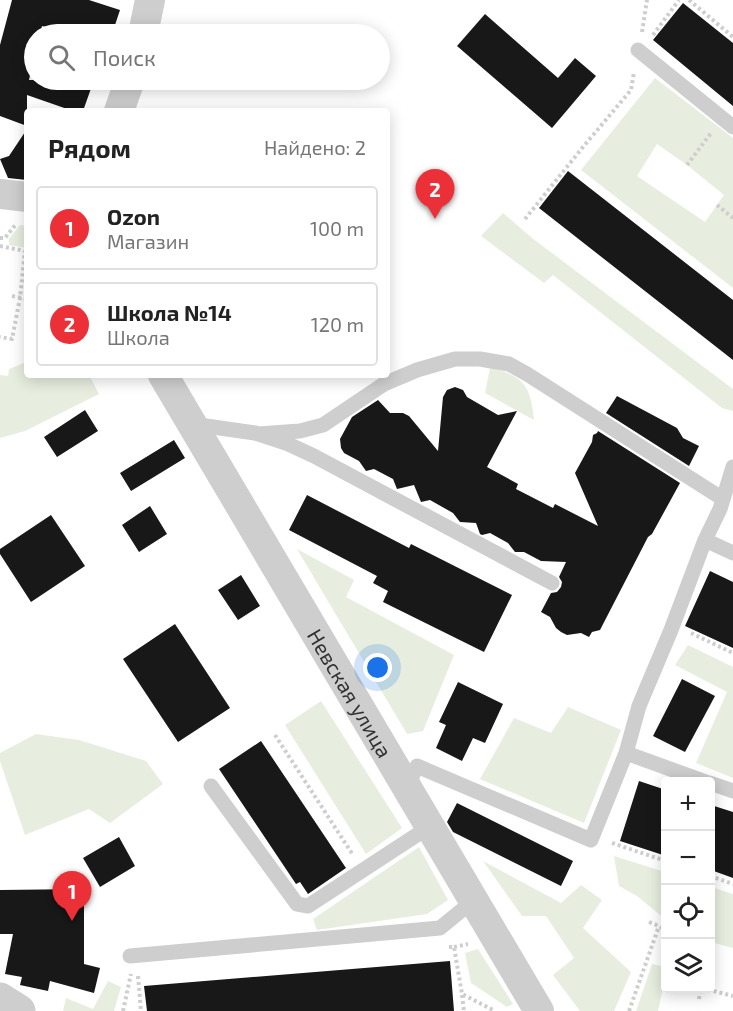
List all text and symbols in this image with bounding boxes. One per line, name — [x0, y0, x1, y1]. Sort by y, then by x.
search box — [24, 24, 390, 90]
icon: search — [45, 41, 78, 74]
text: Поиск — [93, 44, 156, 70]
text: Рядом — [48, 132, 131, 163]
text: Найдено: 2 — [264, 135, 366, 159]
pin: 2 — [416, 170, 454, 219]
text: Ozon — [107, 203, 160, 229]
text: 1 — [65, 216, 74, 240]
text: 100 m — [310, 216, 364, 240]
text: Магазин — [107, 229, 189, 253]
text: Школа №14 — [107, 299, 232, 325]
text: 2 — [64, 312, 75, 336]
text: 120 m — [311, 312, 364, 336]
text: Школа — [107, 325, 170, 349]
street label: Невская улица — [303, 624, 398, 761]
your location — [363, 653, 392, 682]
map controls — [661, 777, 715, 993]
button: + — [661, 777, 715, 831]
button: − — [661, 831, 715, 885]
pin: 1 — [52, 872, 92, 921]
button: locate — [661, 885, 715, 939]
button: layers — [661, 939, 715, 993]

